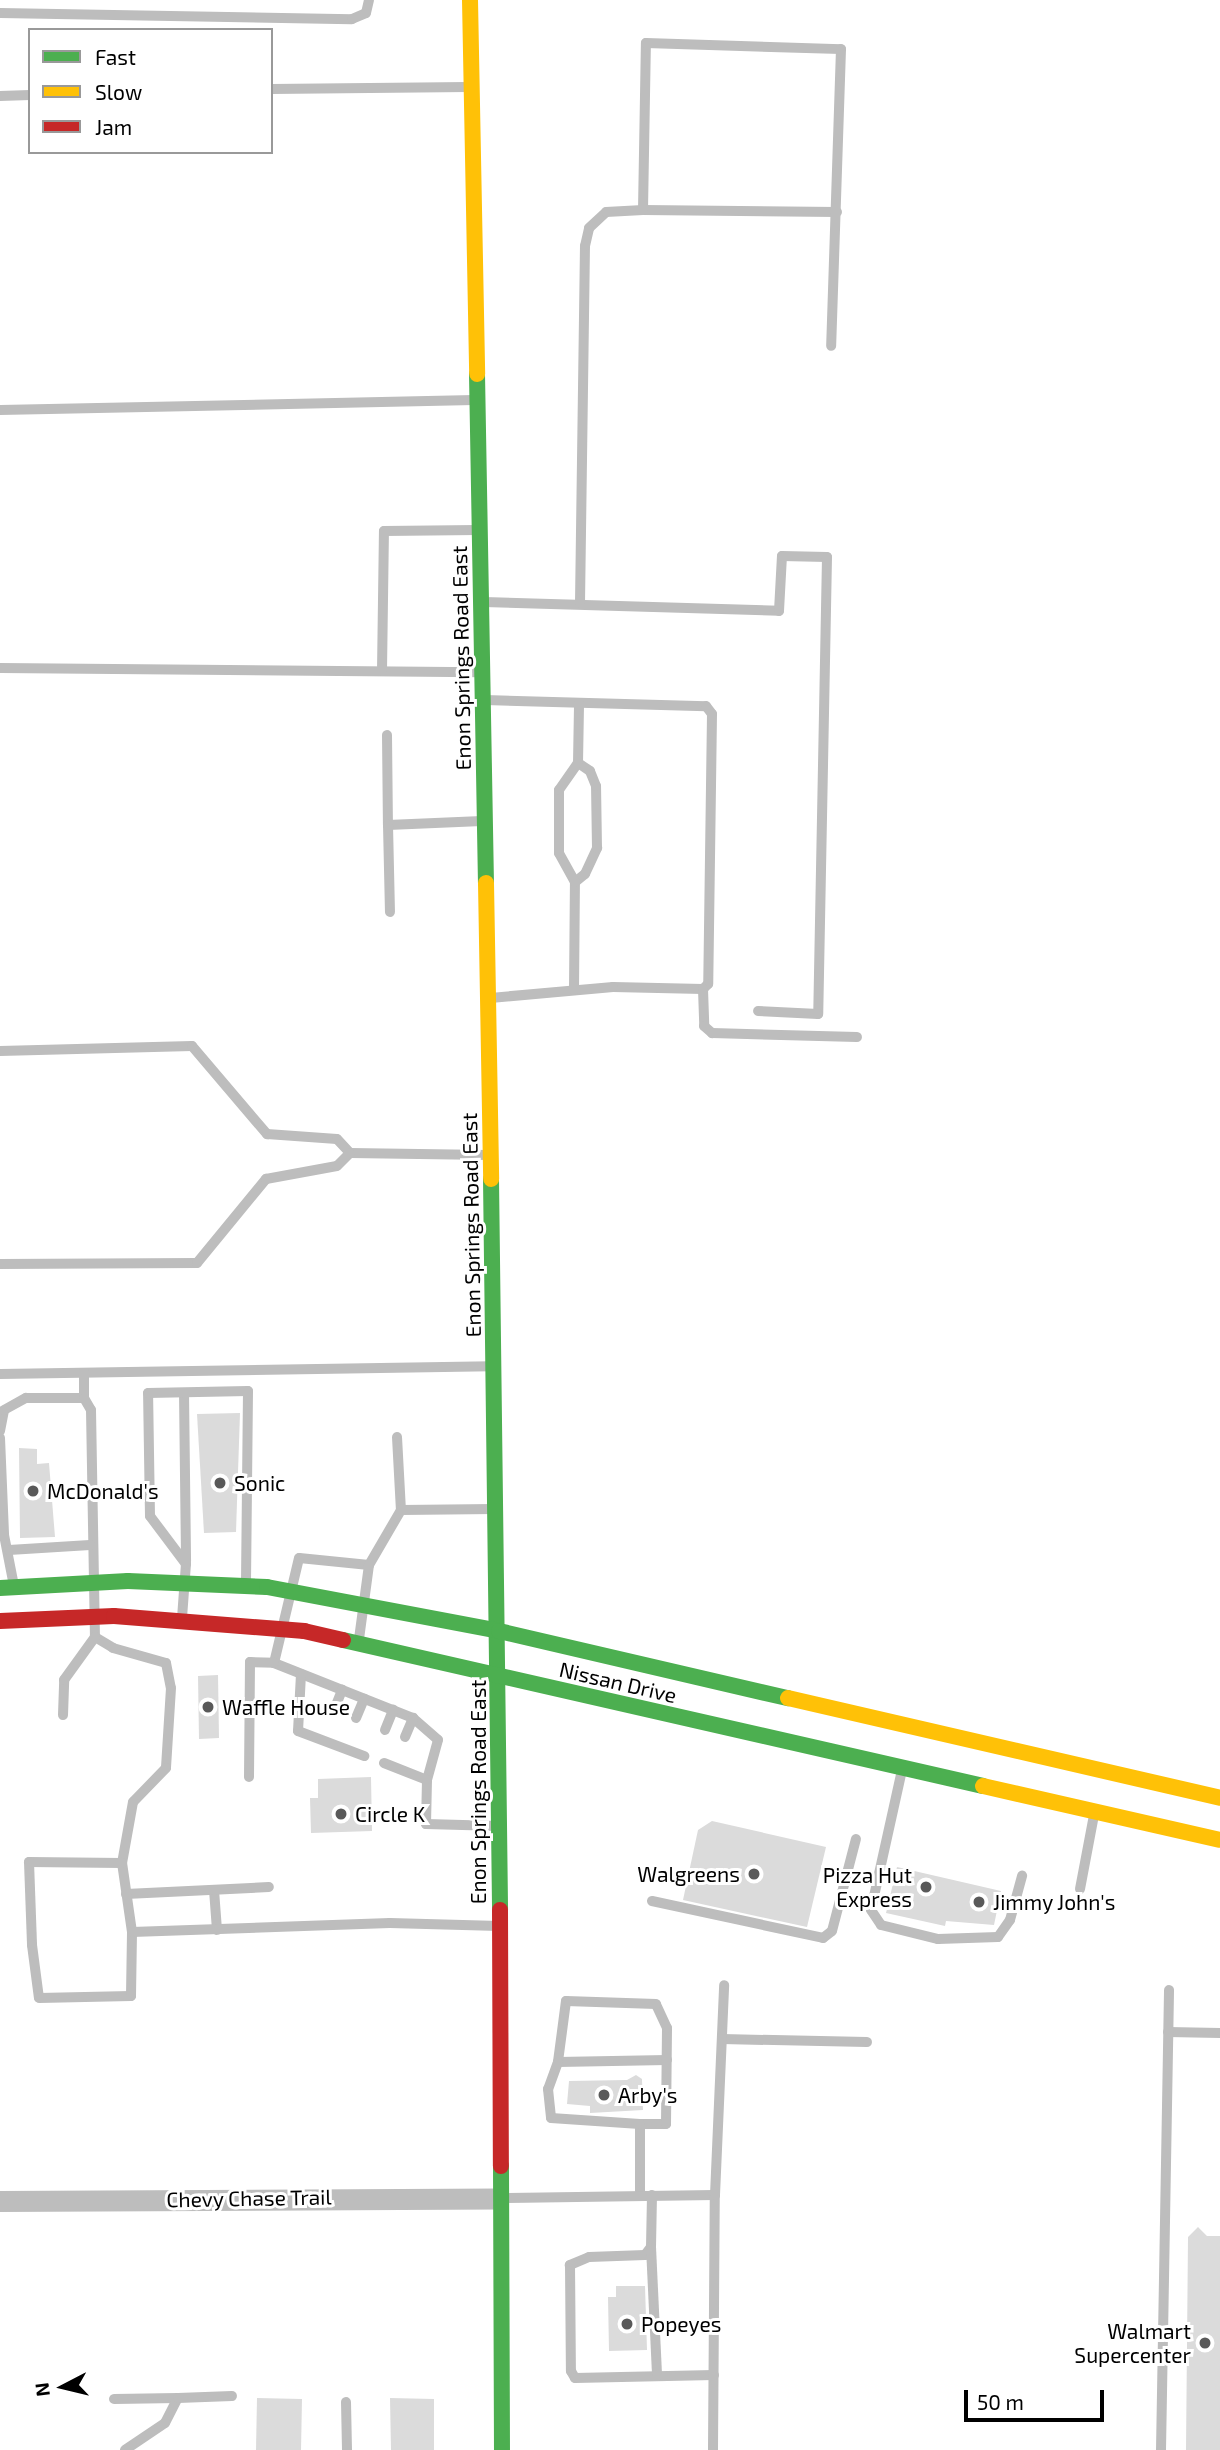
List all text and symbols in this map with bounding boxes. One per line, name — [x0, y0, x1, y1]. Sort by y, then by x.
legend — [28, 28, 273, 154]
text: Fast — [95, 44, 136, 69]
text: Slow — [95, 79, 142, 104]
text: Jam — [95, 114, 132, 139]
street label: Enon Springs Road East — [446, 545, 476, 771]
street label: Enon Springs Road East — [456, 1112, 486, 1338]
place label: Sonic — [234, 1470, 285, 1496]
marker: Sonic — [212, 1475, 228, 1491]
place label: McDonald's — [47, 1478, 159, 1504]
marker: McDonald's — [25, 1483, 41, 1499]
street label: Nissan Drive — [557, 1656, 679, 1708]
street label: Enon Springs Road East — [465, 1680, 491, 1904]
place label: Waffle House — [222, 1694, 350, 1720]
marker: Waffle House — [200, 1699, 216, 1715]
place label: Circle K — [355, 1801, 425, 1827]
marker: Circle K — [333, 1806, 349, 1822]
place label: Walgreens — [637, 1861, 740, 1887]
place label: Pizza Hut Express — [823, 1862, 912, 1912]
marker: Walgreens — [746, 1866, 762, 1882]
marker: Pizza Hut Express — [918, 1879, 934, 1895]
place label: Jimmy John's — [993, 1889, 1116, 1915]
marker: Jimmy John's — [971, 1894, 987, 1910]
place label: Arby's — [618, 2082, 678, 2108]
marker: Arby's — [596, 2087, 612, 2103]
street label: Chevy Chase Trail — [166, 2184, 332, 2212]
place label: Popeyes — [641, 2311, 722, 2337]
marker: Popeyes — [619, 2316, 635, 2332]
place label: Walmart Supercenter — [1074, 2318, 1191, 2368]
marker: Walmart Supercenter — [1197, 2335, 1213, 2351]
north arrow — [28, 2352, 98, 2422]
scale bar — [968, 2376, 1108, 2420]
text: N — [29, 2381, 54, 2398]
text: 50 m — [977, 2389, 1024, 2414]

